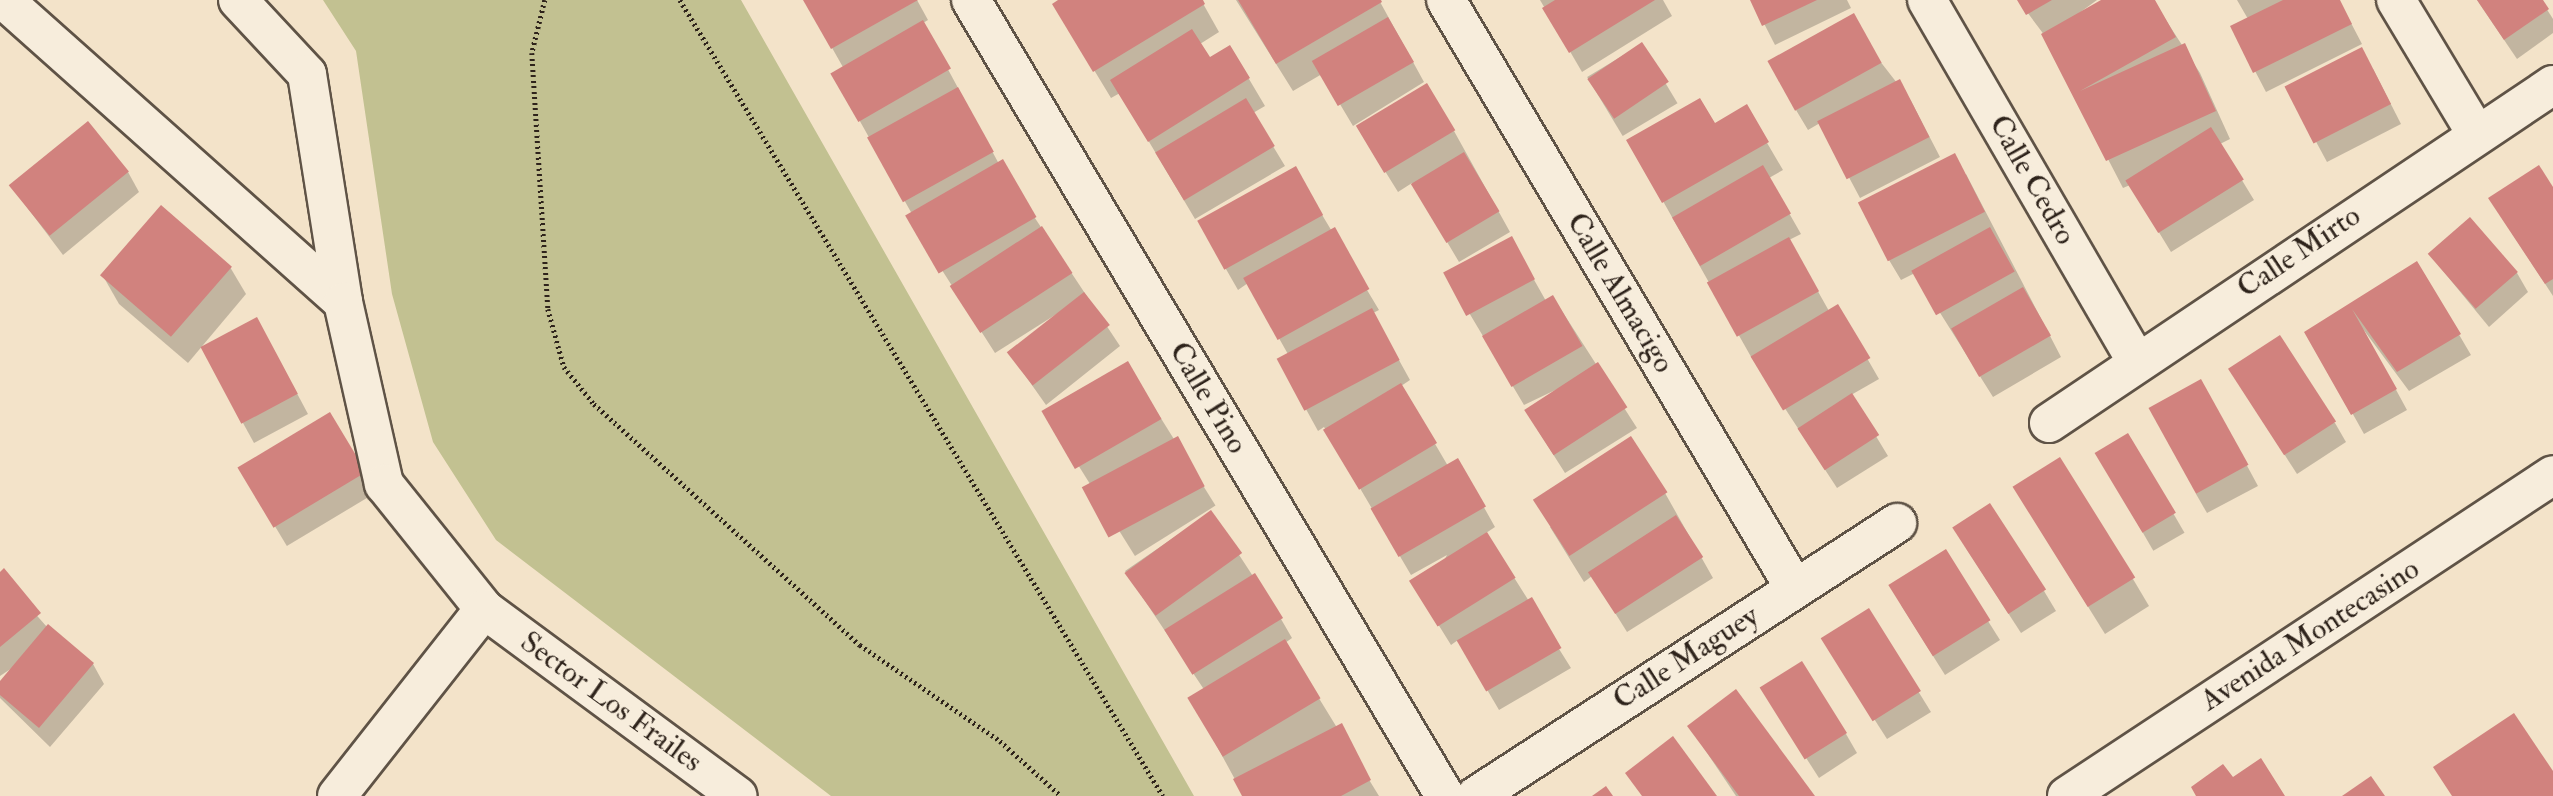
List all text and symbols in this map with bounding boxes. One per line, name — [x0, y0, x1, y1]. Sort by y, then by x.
street label: Calle Cedro — [1981, 109, 2083, 251]
street label: Calle Mirto — [2231, 198, 2367, 306]
street label: Calle Almacigo — [1558, 207, 1682, 379]
street label: Calle Pino — [1161, 336, 1255, 460]
street label: Avenida Montecasino — [2194, 551, 2426, 719]
street label: Calle Maguey — [1607, 598, 1765, 718]
street label: Sector Los Frailes — [513, 624, 709, 780]

